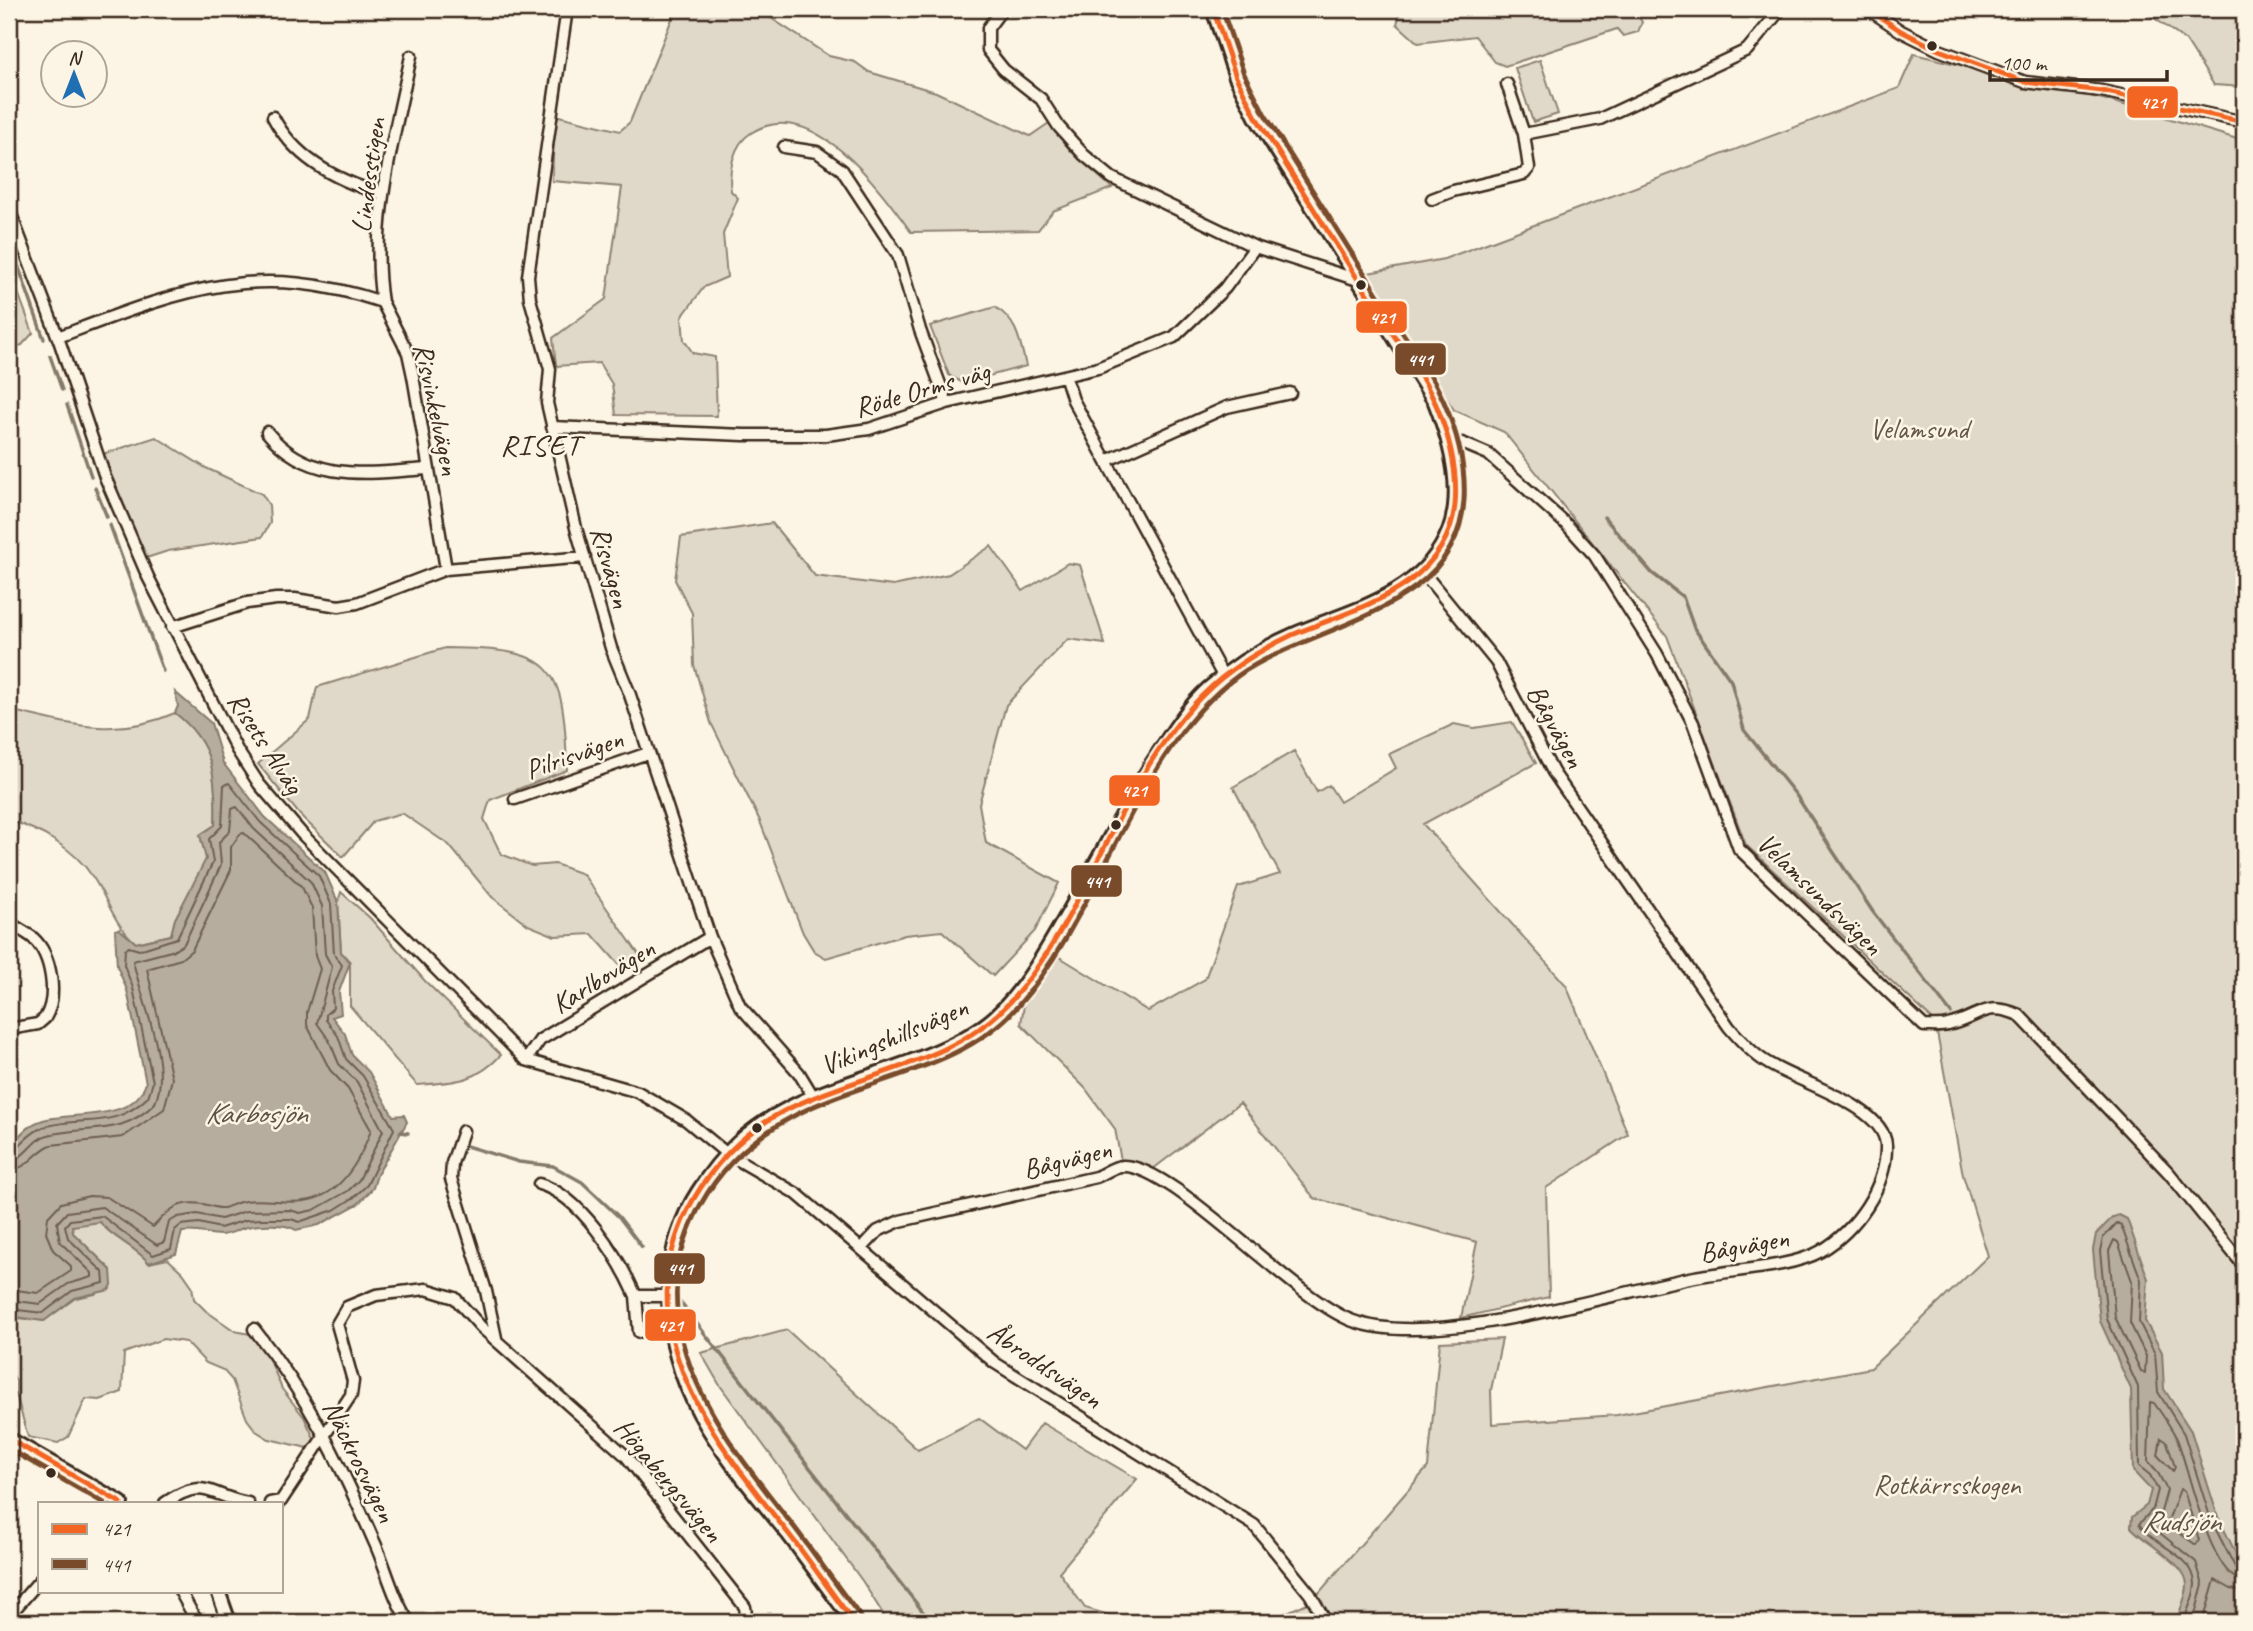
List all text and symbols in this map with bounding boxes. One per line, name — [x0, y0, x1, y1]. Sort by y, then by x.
north arrow — [38, 38, 108, 108]
scale bar — [1990, 38, 2167, 82]
unlabelled marker — [1925, 39, 1939, 53]
text: N — [68, 46, 83, 70]
text: 100 m — [2001, 50, 2048, 76]
line badge: 421 — [2126, 85, 2179, 119]
text: 421 — [2140, 91, 2168, 115]
street label: Lindesstigen — [343, 114, 394, 235]
unlabelled marker — [1354, 278, 1368, 292]
line badge: 421 — [1355, 300, 1408, 334]
text: 421 — [1369, 306, 1397, 330]
street label: Risvinkelvägen — [406, 340, 468, 479]
line badge: 441 — [1394, 342, 1447, 376]
text: 441 — [1407, 348, 1435, 372]
street label: Röde Orms väg — [850, 353, 995, 425]
park label: Velamsund — [1870, 411, 1972, 446]
district label: RISET — [500, 426, 586, 464]
street label: Risvägen — [583, 522, 639, 612]
street label: Bågvägen — [1519, 678, 1593, 774]
street label: Risets Alväg — [220, 685, 312, 802]
street label: Pilrisvägen — [520, 721, 628, 787]
line badge: 421 — [1108, 774, 1161, 807]
text: 421 — [1121, 779, 1149, 803]
unlabelled marker — [1109, 818, 1123, 832]
street label: Velamsundsvägen — [1750, 825, 1891, 963]
line badge: 441 — [1070, 864, 1123, 898]
text: 441 — [1084, 870, 1112, 894]
street label: Karlbovägen — [545, 930, 661, 1021]
street label: Vikingshillsvägen — [815, 989, 973, 1083]
water label: Karbosjön — [205, 1094, 309, 1132]
unlabelled marker — [750, 1121, 764, 1135]
street label: Bågvägen — [1019, 1131, 1115, 1187]
street label: Bågvägen — [1697, 1220, 1792, 1270]
line badge: 441 — [653, 1252, 706, 1285]
text: 441 — [667, 1257, 695, 1281]
line badge: 421 — [644, 1308, 697, 1342]
text: 421 — [657, 1314, 685, 1338]
street label: Åbroddsvägen — [981, 1314, 1109, 1416]
street label: Näckrosvägen — [315, 1394, 405, 1528]
street label: Högabergsvägen — [607, 1411, 731, 1550]
unlabelled marker — [44, 1466, 58, 1480]
park label: Rotkärrsskogen — [1873, 1467, 2022, 1502]
legend — [38, 1502, 284, 1592]
water label: Rudsjön — [2142, 1502, 2223, 1540]
text: 421 — [102, 1516, 132, 1542]
text: 441 — [102, 1552, 132, 1578]

